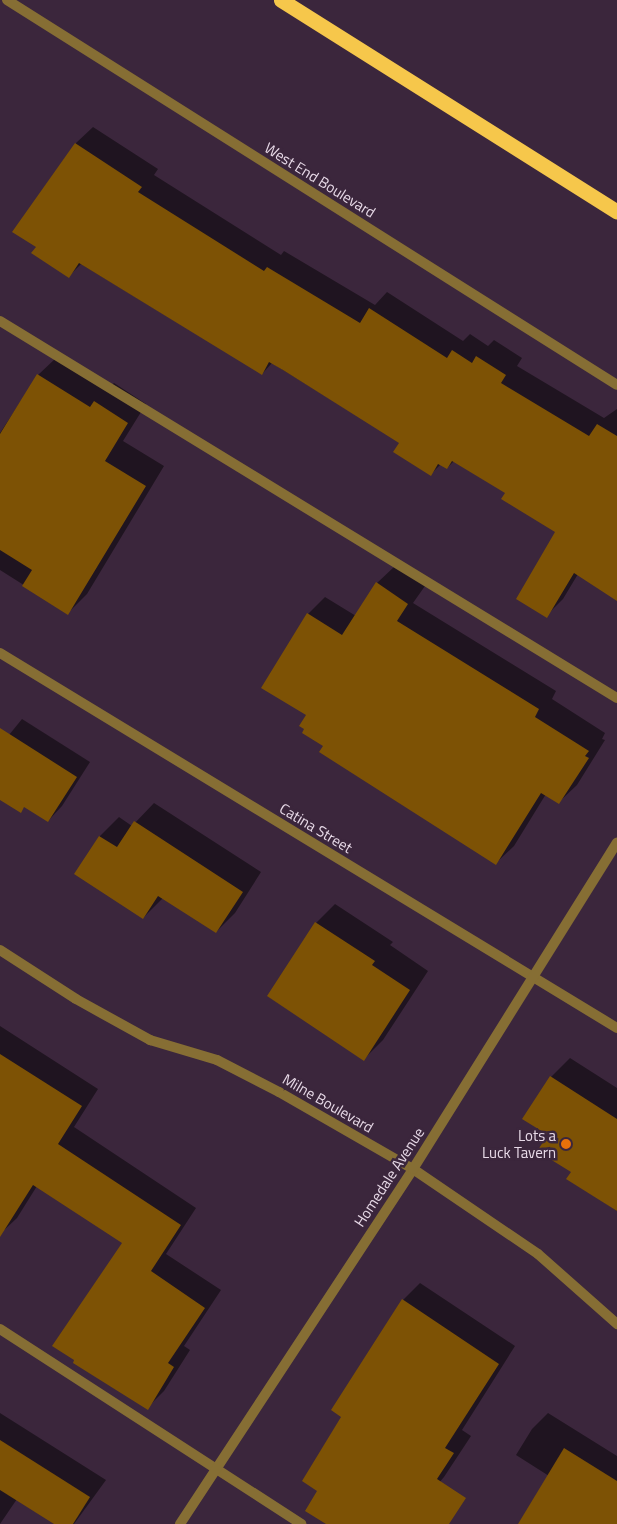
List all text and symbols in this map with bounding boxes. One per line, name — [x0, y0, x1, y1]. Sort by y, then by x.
street label: West End Boulevard — [261, 139, 379, 221]
street label: Catina Street — [276, 799, 356, 857]
street label: Milne Boulevard — [279, 1070, 377, 1136]
street label: Homedale Avenue — [350, 1124, 428, 1230]
place label: Lots a Luck Tavern — [482, 1126, 556, 1161]
marker: Lots a Luck Tavern — [560, 1138, 572, 1150]

